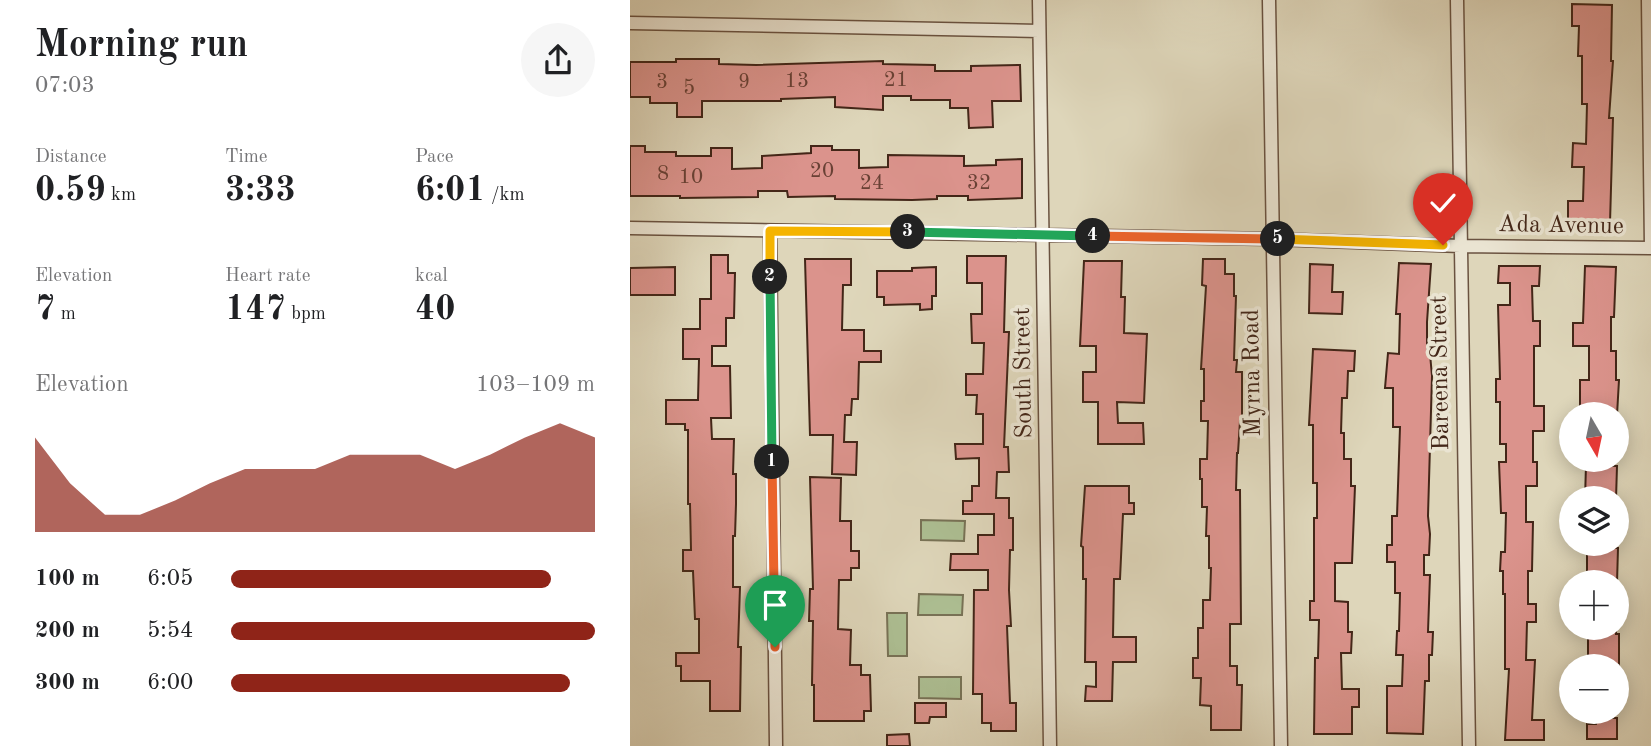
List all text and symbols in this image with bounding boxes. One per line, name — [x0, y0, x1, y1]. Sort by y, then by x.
button: share — [521, 23, 595, 97]
text: Morning run — [35, 27, 248, 65]
house number: 21 — [884, 70, 908, 91]
house number: 13 — [785, 71, 809, 92]
house number: 3 — [656, 72, 668, 93]
house number: 9 — [738, 72, 750, 93]
text: 07:03 — [35, 74, 95, 97]
house number: 5 — [683, 78, 695, 99]
text: Distance — [35, 148, 107, 167]
text: Time — [225, 148, 268, 167]
text: Pace — [415, 148, 454, 167]
house number: 20 — [810, 161, 834, 182]
house number: 8 — [657, 164, 669, 185]
house number: 10 — [679, 167, 703, 188]
text: 0.59 — [35, 173, 106, 208]
text: 3:33 — [225, 173, 296, 208]
text: 6:01 — [415, 173, 486, 208]
house number: 24 — [860, 173, 884, 194]
house number: 32 — [967, 173, 991, 194]
pin — [1413, 173, 1473, 245]
icon: check — [1424, 184, 1462, 222]
text: km — [106, 186, 136, 205]
text: /km — [486, 186, 525, 205]
street label: Ada Avenue — [1498, 213, 1624, 239]
pin: 3 — [890, 215, 926, 250]
pin: 4 — [1076, 218, 1110, 254]
text: 3 — [902, 222, 913, 241]
pin: 5 — [1260, 222, 1296, 256]
text: 4 — [1087, 226, 1098, 245]
text: 5 — [1272, 229, 1283, 248]
pin: 2 — [752, 260, 788, 294]
text: Elevation — [35, 267, 112, 286]
text: Heart rate — [225, 267, 310, 286]
text: kcal — [415, 267, 448, 286]
text: 2 — [764, 267, 775, 286]
text: 7 — [35, 292, 55, 327]
text: 147 — [225, 292, 286, 327]
text: 40 — [415, 292, 456, 327]
street label: Bareena Street — [1428, 295, 1454, 451]
text: m — [55, 305, 76, 324]
text: bpm — [286, 305, 326, 324]
street label: South Street — [1011, 307, 1037, 439]
street label: Myrna Road — [1240, 309, 1266, 437]
text: Elevation — [35, 373, 129, 396]
text: 103–109 m — [476, 373, 595, 396]
north arrow — [1559, 402, 1629, 472]
map controls — [1559, 402, 1629, 724]
pin: 1 — [754, 444, 790, 480]
text: 1 — [766, 452, 777, 471]
button: layers — [1559, 486, 1629, 556]
text: 100 m — [35, 567, 100, 590]
text: 6:05 — [147, 567, 193, 590]
button: + — [1559, 570, 1629, 640]
pin — [745, 575, 805, 647]
icon: arrive — [756, 586, 794, 624]
text: 200 m — [35, 619, 100, 642]
text: 5:54 — [147, 619, 193, 642]
button: − — [1559, 654, 1629, 724]
text: 300 m — [35, 671, 100, 694]
text: 6:00 — [147, 671, 193, 694]

